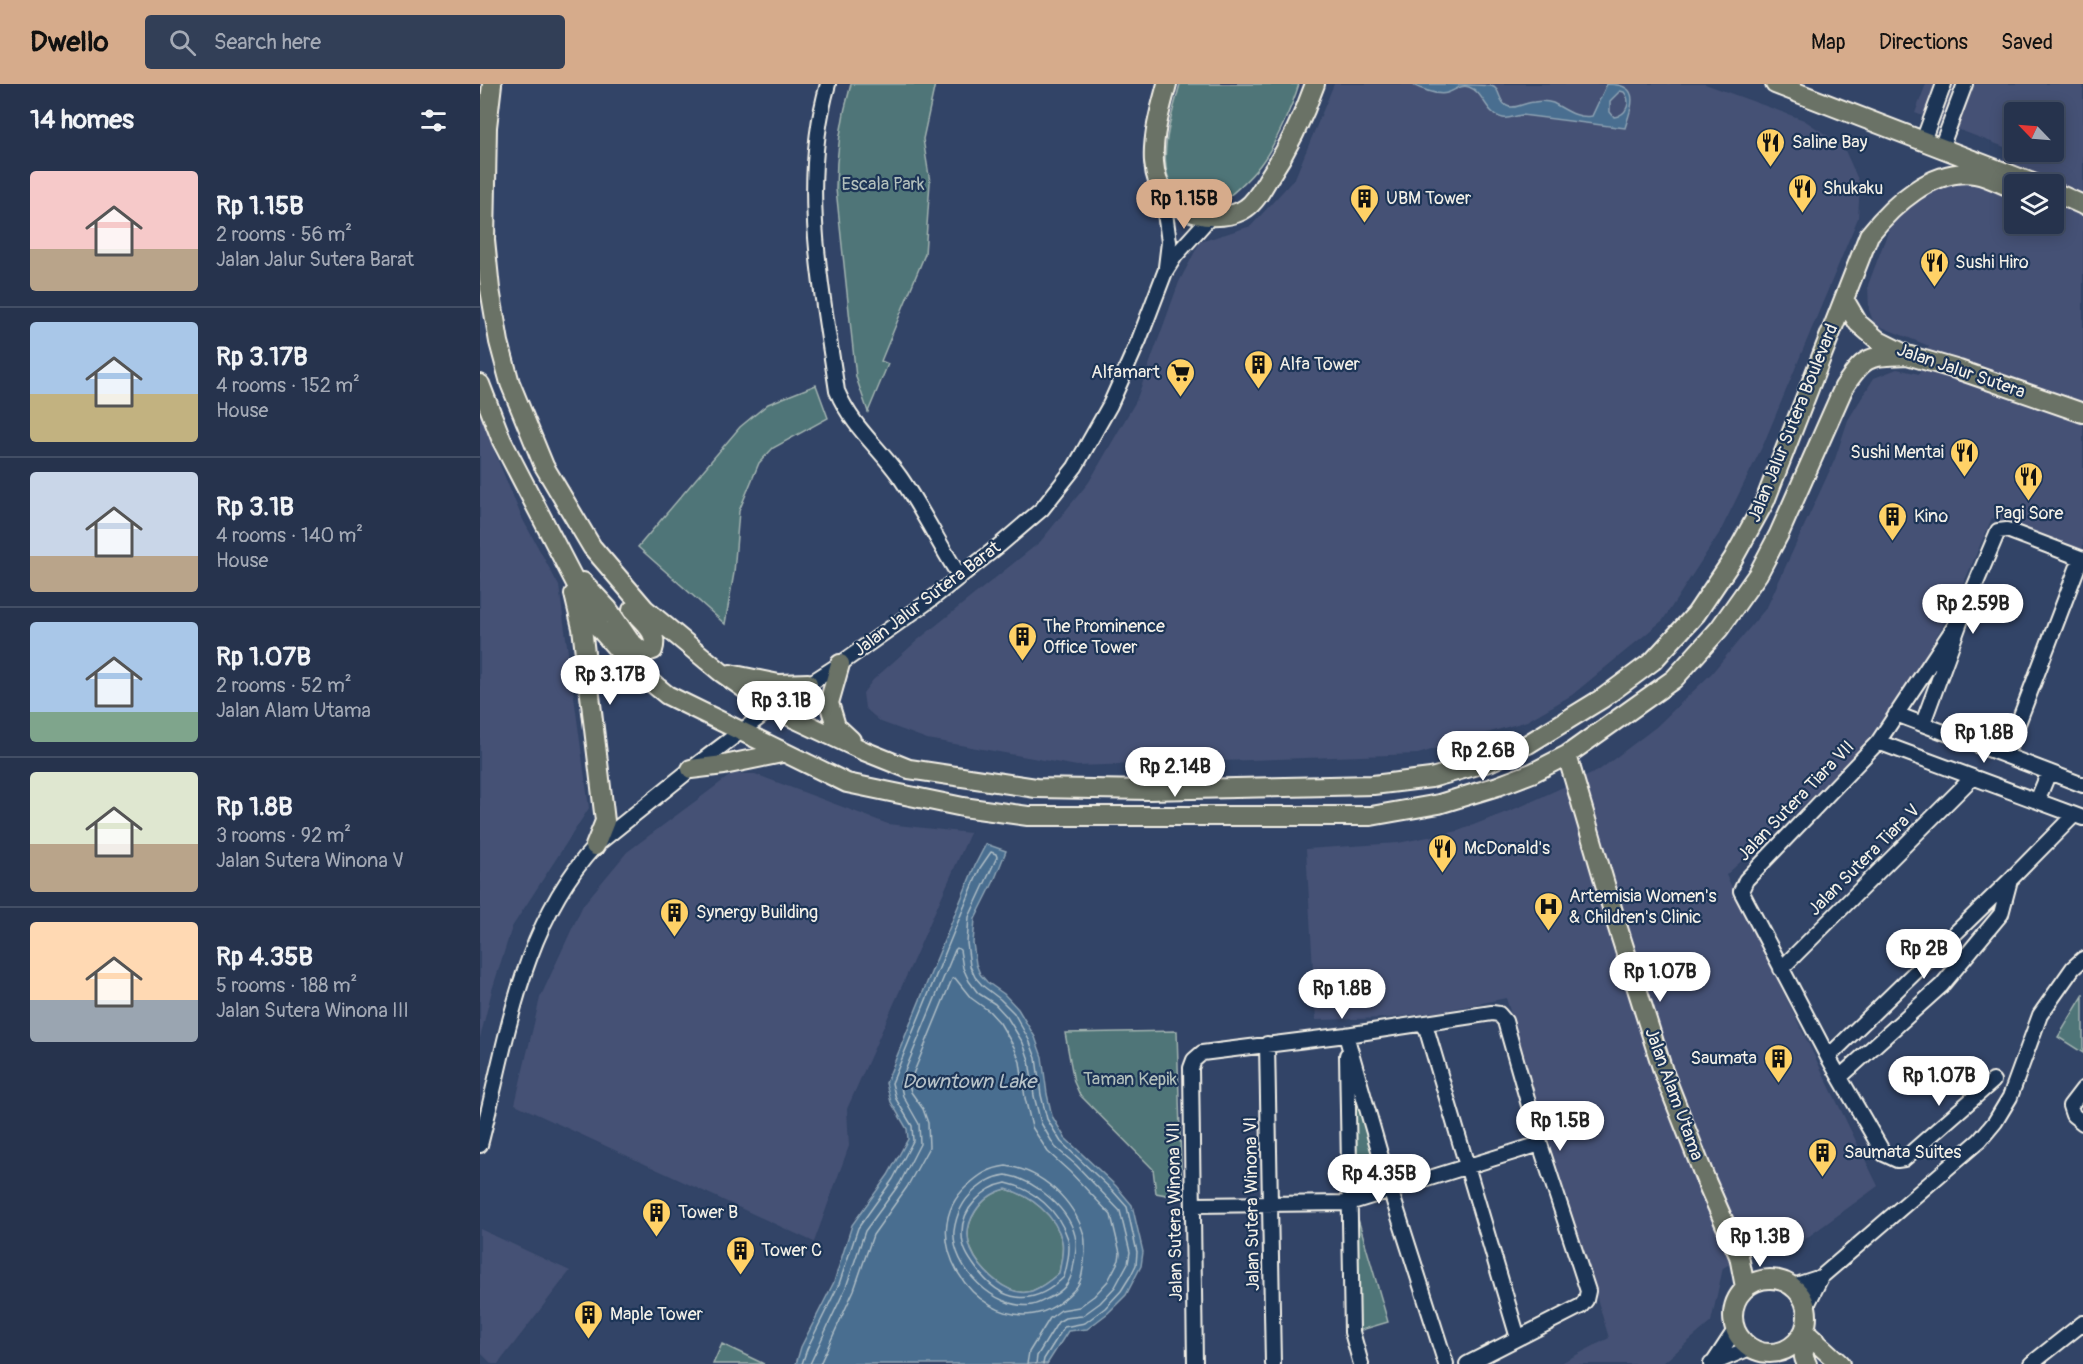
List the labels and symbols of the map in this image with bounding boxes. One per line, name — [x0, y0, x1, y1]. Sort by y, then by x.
north arrow — [2004, 102, 2064, 162]
restaurant icon: Saline Bay — [1755, 126, 1787, 168]
place label: Saline Bay — [1792, 131, 1868, 154]
restaurant icon: Shukaku — [1786, 172, 1818, 214]
park label: Escala Park — [842, 173, 925, 196]
place label: Shukaku — [1823, 177, 1883, 200]
pin: Rp 1.15B — [1122, 179, 1246, 230]
building icon: UBM Tower — [1349, 182, 1381, 224]
place label: UBM Tower — [1386, 187, 1472, 210]
restaurant icon: Sushi Hiro — [1918, 246, 1950, 288]
place label: Sushi Hiro — [1955, 251, 2029, 274]
street label: Jalan Jalur Sutera Boulevard — [1743, 321, 1843, 525]
street label: Jalan Jalur Sutera — [1894, 338, 2028, 404]
building icon: Alfa Tower — [1242, 348, 1274, 390]
place label: Alfa Tower — [1279, 353, 1361, 376]
supermarket icon: Alfamart — [1165, 356, 1197, 398]
place label: Alfamart — [1091, 361, 1161, 384]
restaurant icon: Sushi Mentai — [1949, 436, 1981, 478]
place label: Sushi Mentai — [1850, 441, 1944, 464]
restaurant icon: Pagi Sore — [2013, 460, 2045, 502]
building icon: Kino — [1877, 500, 1909, 542]
place label: Pagi Sore — [1995, 502, 2064, 525]
place label: Kino — [1914, 505, 1948, 528]
street label: Jalan Jalur Sutera Barat — [849, 536, 1006, 662]
pin: Rp 2.59B — [1911, 584, 2035, 635]
place label: The Prominence Office Tower — [1043, 615, 1165, 659]
building icon: The Prominence Office Tower — [1006, 620, 1038, 662]
pin: Rp 3.17B — [548, 655, 672, 706]
pin: Rp 3.1B — [726, 681, 836, 732]
pin: Rp 1.8B — [1929, 713, 2039, 764]
pin: Rp 2.6B — [1428, 731, 1538, 782]
street label: Jalan Sutera Tiara VII — [1733, 736, 1859, 866]
pin: Rp 2.14B — [1113, 747, 1237, 798]
street label: Jalan Sutera Tiara V — [1803, 799, 1925, 921]
restaurant icon: McDonald's — [1427, 832, 1459, 874]
place label: McDonald's — [1464, 837, 1550, 860]
place label: Artemisia Women's & Children's Clinic — [1569, 885, 1717, 929]
hospital icon: Artemisia Women's & Children's Clinic — [1532, 890, 1564, 932]
building icon: Synergy Building — [659, 896, 691, 938]
place label: Synergy Building — [696, 901, 818, 924]
pin: Rp 2B — [1882, 929, 1966, 980]
pin: Rp 1.07B — [1598, 952, 1722, 1003]
pin: Rp 1.8B — [1287, 969, 1397, 1020]
street label: Jalan Alam Utama — [1639, 1025, 1709, 1163]
building icon: Saumata — [1762, 1042, 1794, 1084]
place label: Saumata — [1691, 1047, 1757, 1070]
pin: Rp 1.07B — [1877, 1056, 2001, 1107]
park label: Taman Kepik — [1083, 1068, 1178, 1091]
water label: Downtown Lake — [902, 1069, 1038, 1094]
pin: Rp 1.5B — [1505, 1101, 1615, 1152]
street label: Jalan Sutera Winona VI — [1239, 1117, 1265, 1291]
street label: Jalan Sutera Winona VII — [1162, 1122, 1188, 1302]
building icon: Saumata Suites — [1807, 1136, 1839, 1178]
place label: Saumata Suites — [1844, 1141, 1961, 1164]
pin: Rp 4.35B — [1317, 1154, 1441, 1205]
building icon: Tower B — [641, 1196, 673, 1238]
place label: Tower B — [678, 1201, 738, 1224]
pin: Rp 1.3B — [1705, 1217, 1815, 1268]
building icon: Tower C — [724, 1234, 756, 1276]
place label: Tower C — [761, 1239, 822, 1262]
building icon: Maple Tower — [573, 1298, 605, 1340]
place label: Maple Tower — [610, 1303, 704, 1326]

